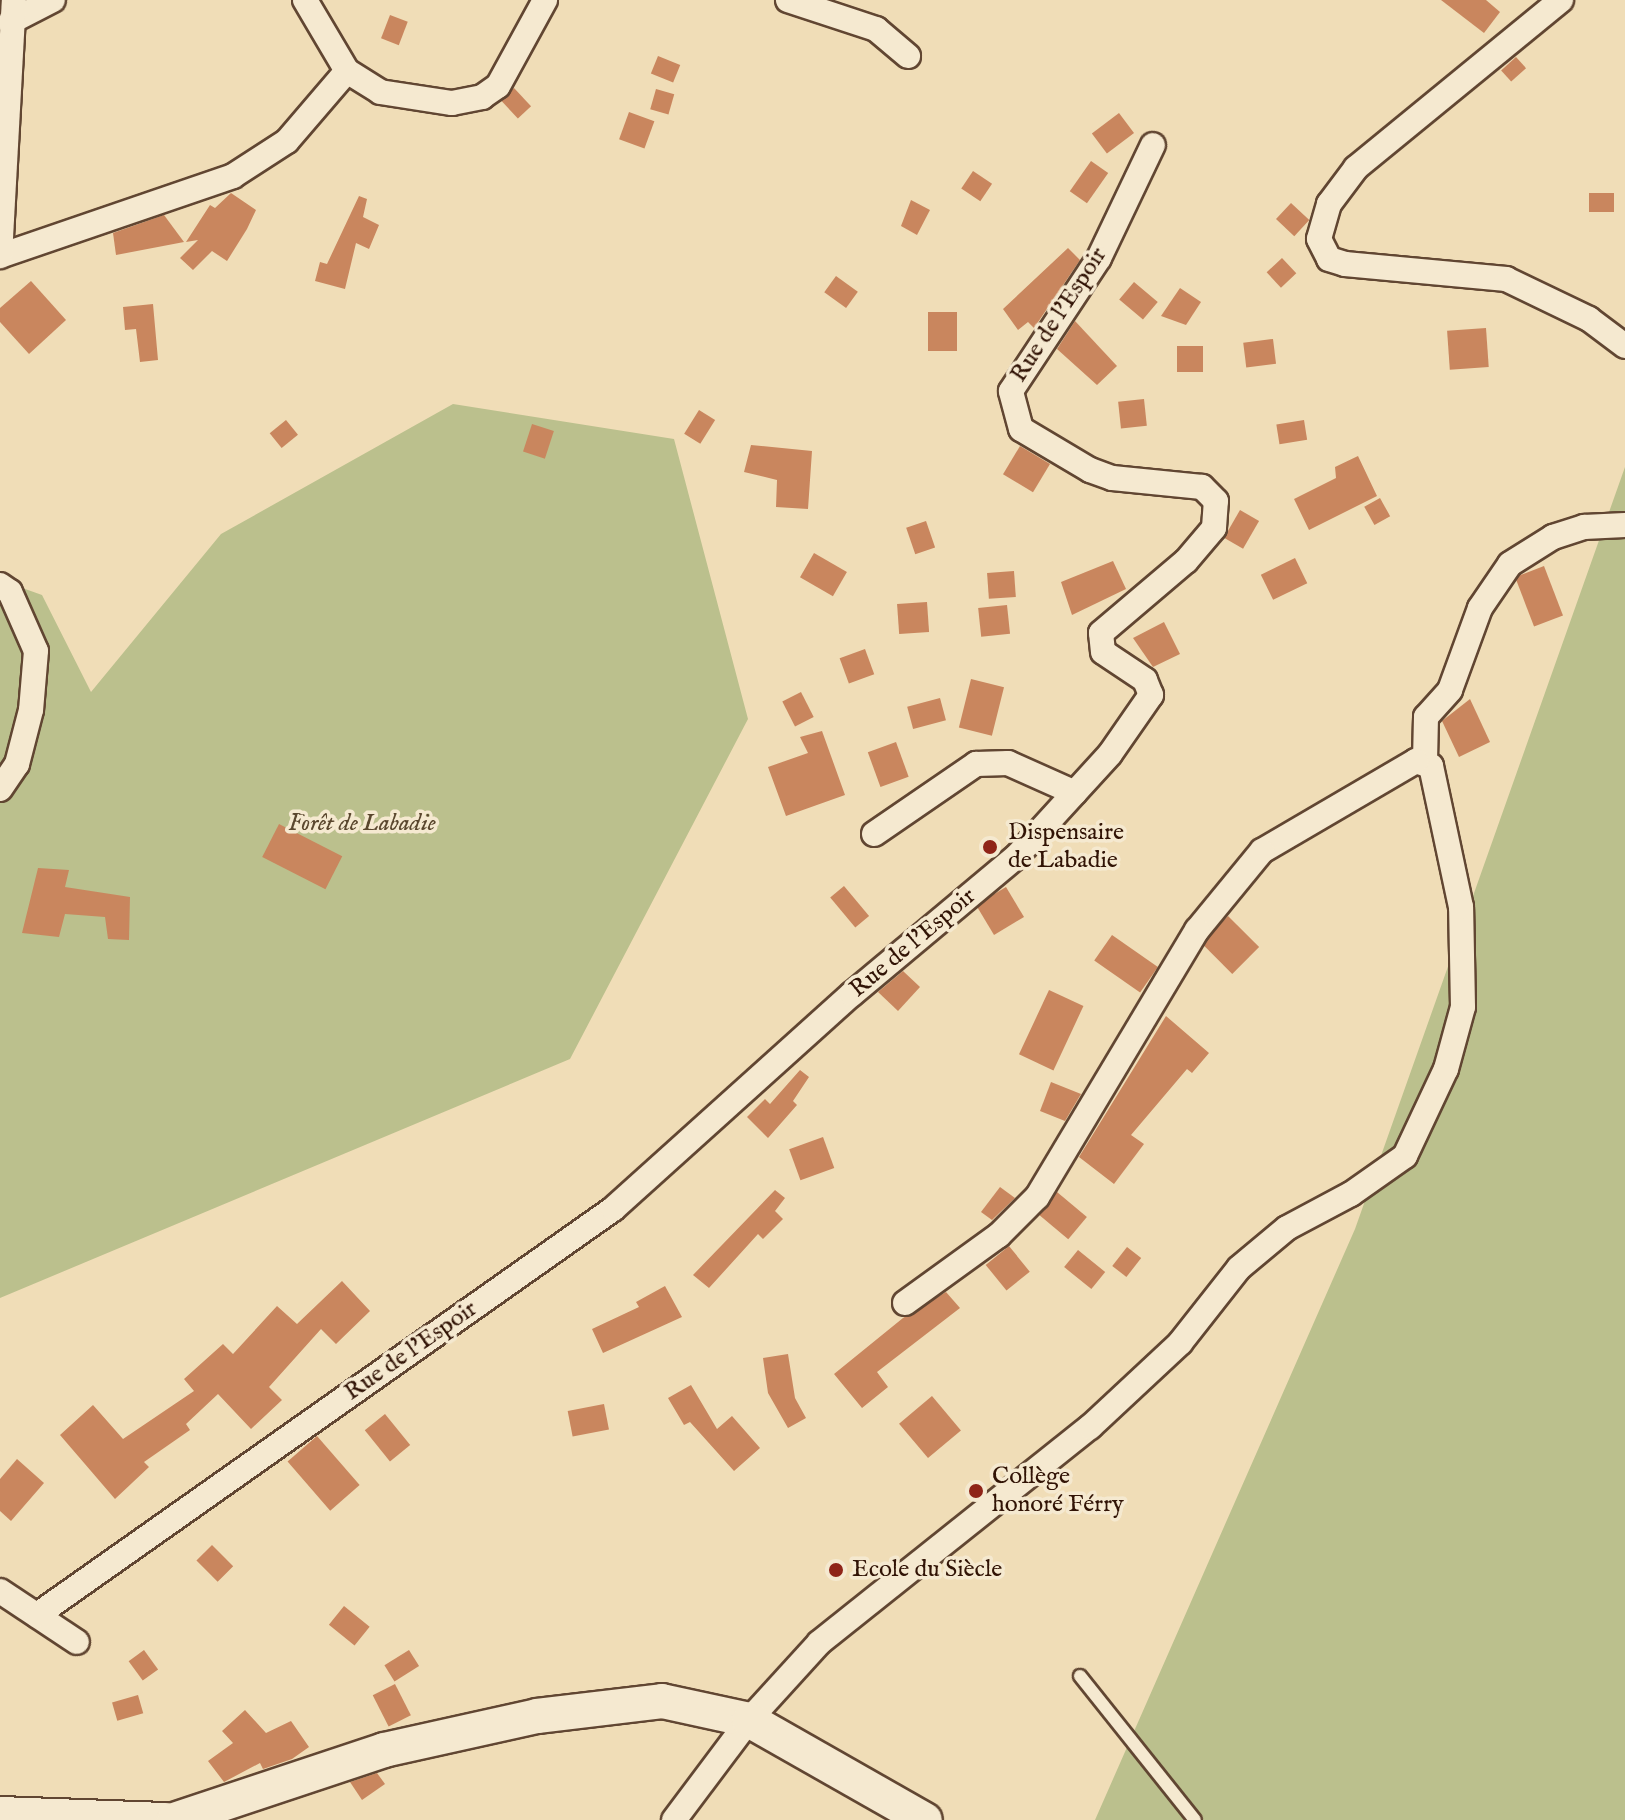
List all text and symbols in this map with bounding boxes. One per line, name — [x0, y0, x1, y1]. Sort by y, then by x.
street label: Rue de l'Espoir — [1005, 242, 1113, 388]
park label: Forêt de Labadie — [288, 810, 436, 838]
place label: Dispensaire de Labadie — [1008, 819, 1124, 875]
marker: Dispensaire de Labadie — [979, 836, 1001, 858]
street label: Rue de l'Espoir — [844, 882, 982, 1004]
street label: Rue de l'Espoir — [339, 1295, 483, 1407]
place label: Collège honoré Férry — [992, 1463, 1124, 1519]
marker: Collège honoré Férry — [967, 1482, 985, 1500]
place label: Ecole du Siècle — [852, 1556, 1002, 1584]
marker: Ecole du Siècle — [827, 1561, 845, 1579]

